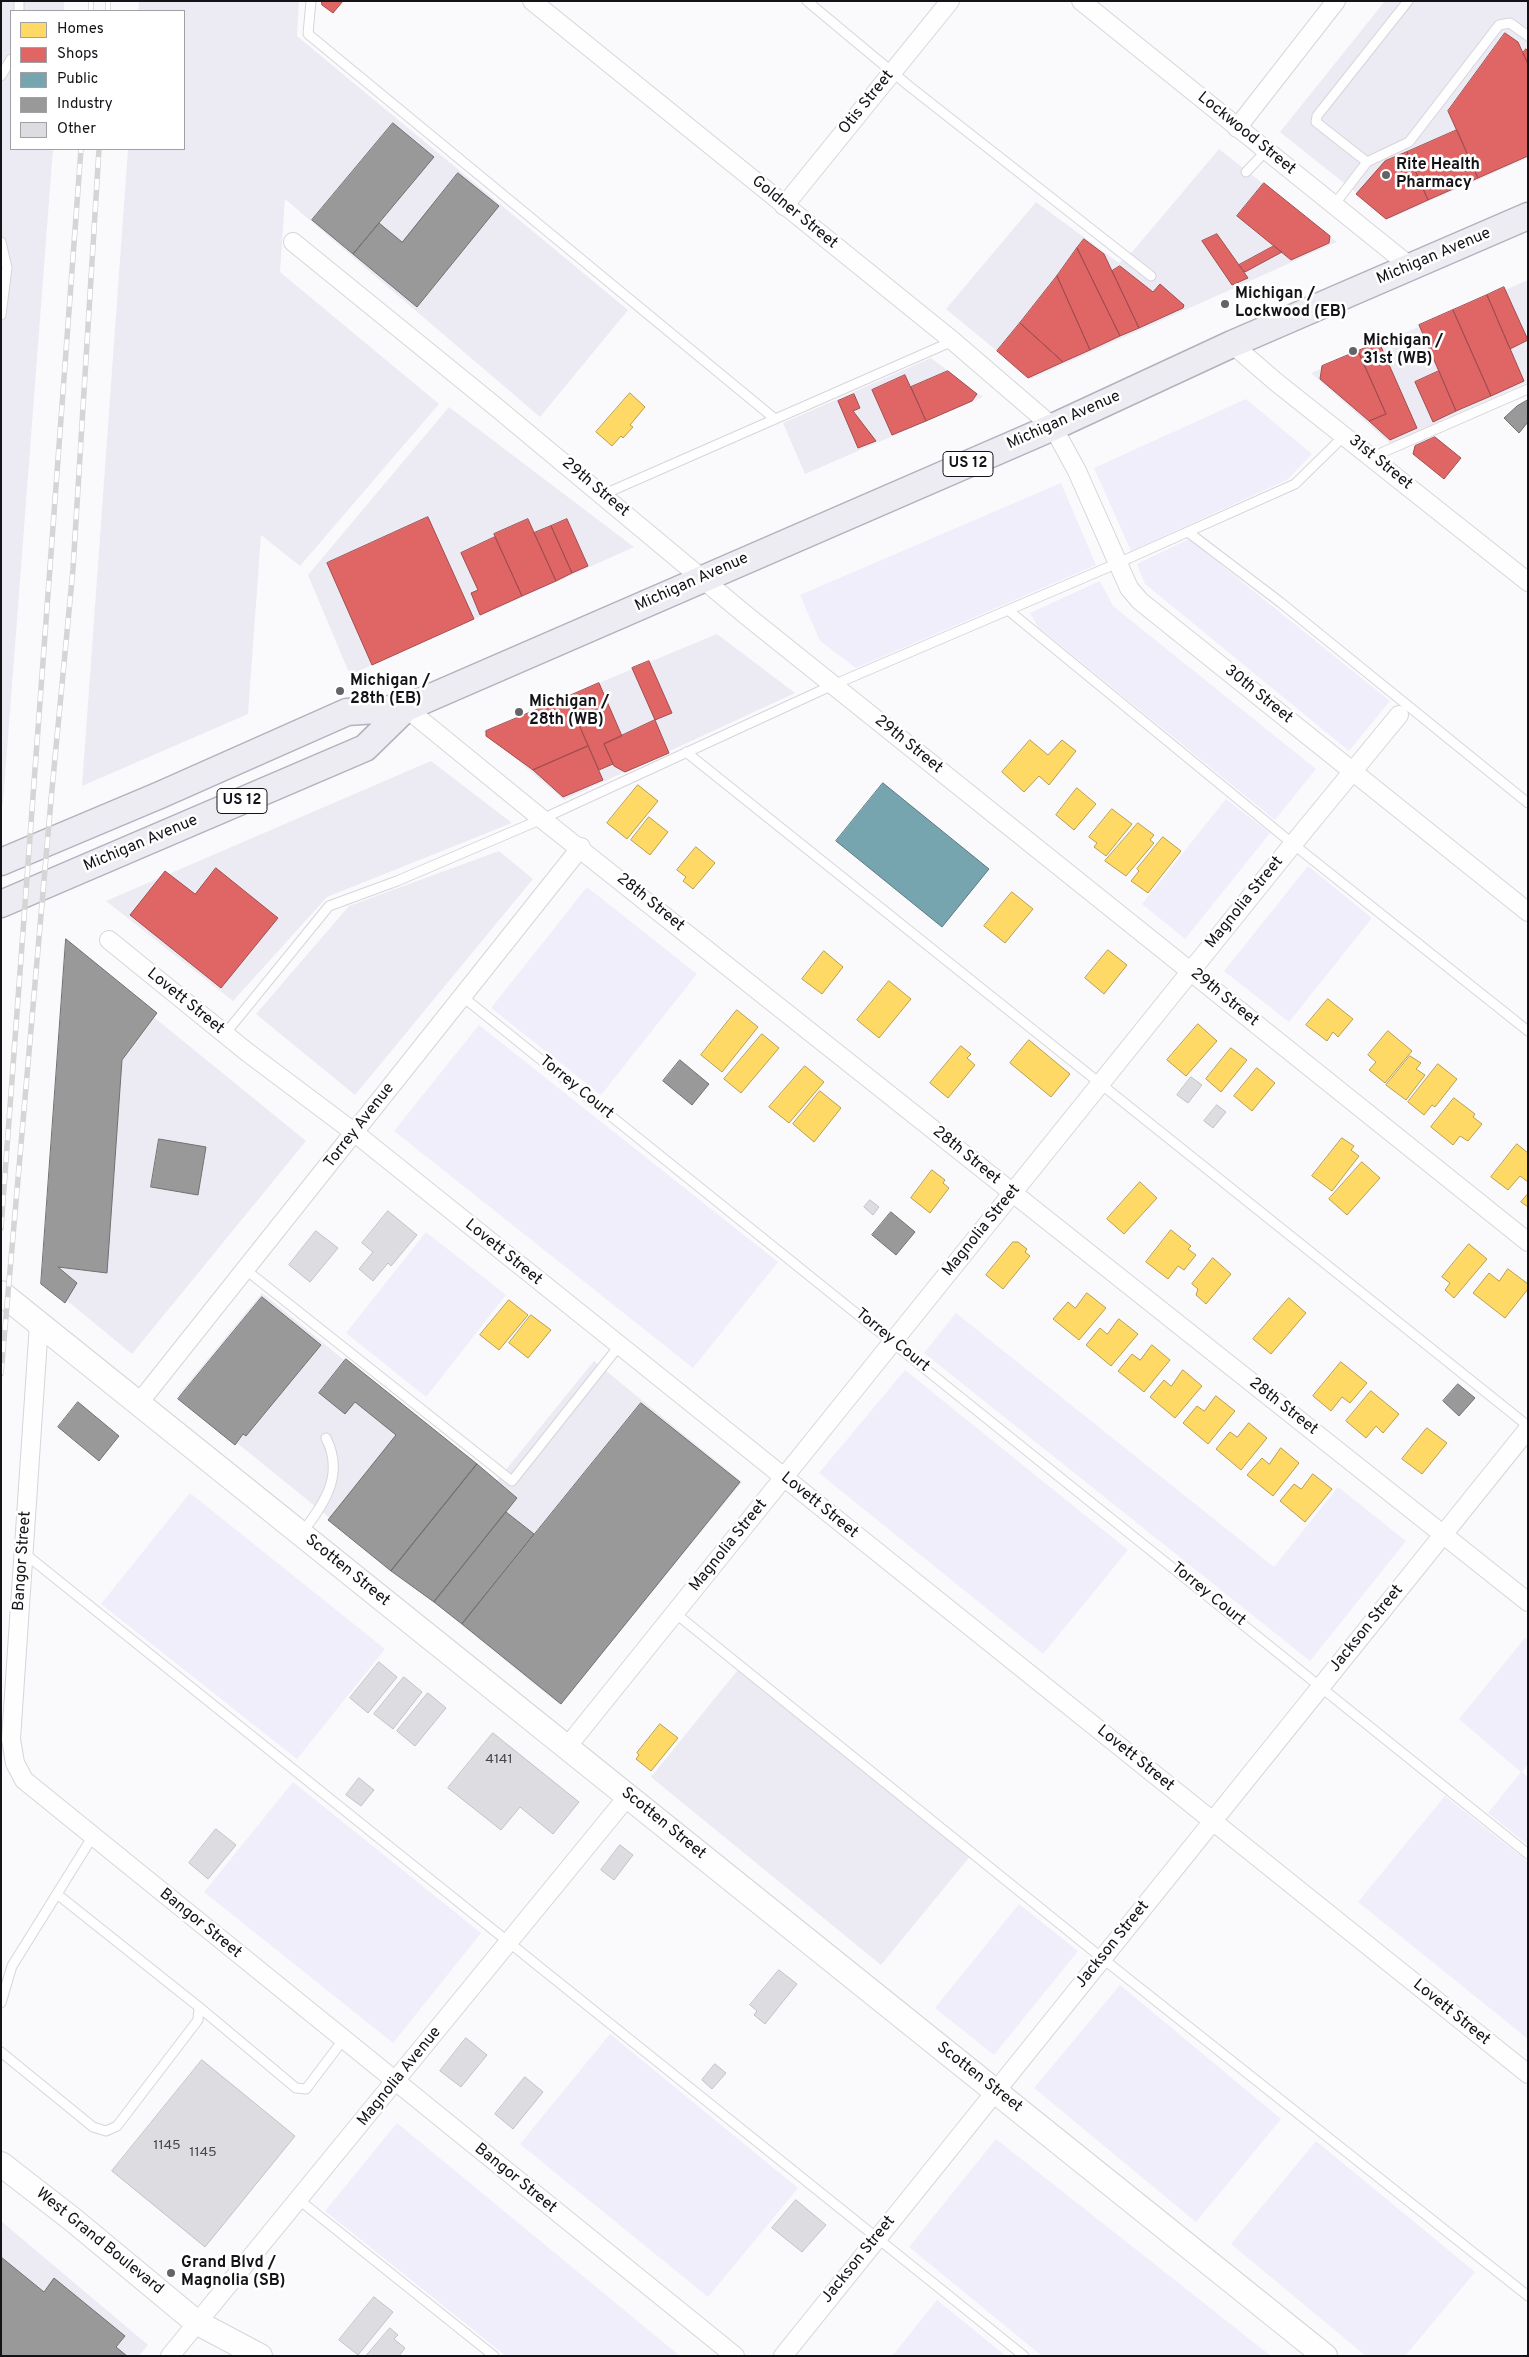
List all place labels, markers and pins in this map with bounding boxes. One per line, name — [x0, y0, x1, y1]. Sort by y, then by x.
place label: Rite Health Pharmacy — [1396, 156, 1480, 194]
marker: Rite Health Pharmacy — [1380, 169, 1392, 181]
place label: Michigan / Lockwood (EB) — [1235, 285, 1346, 323]
marker: Michigan / Lockwood (EB) — [1219, 298, 1231, 310]
place label: Michigan / 31st (WB) — [1363, 332, 1443, 370]
marker: Michigan / 31st (WB) — [1347, 345, 1359, 357]
place label: Michigan / 28th (EB) — [350, 672, 430, 710]
marker: Michigan / 28th (EB) — [334, 685, 346, 697]
place label: Michigan / 28th (WB) — [529, 693, 609, 731]
marker: Michigan / 28th (WB) — [513, 706, 525, 718]
place label: Grand Blvd / Magnolia (SB) — [181, 2254, 285, 2292]
marker: Grand Blvd / Magnolia (SB) — [165, 2267, 177, 2279]

